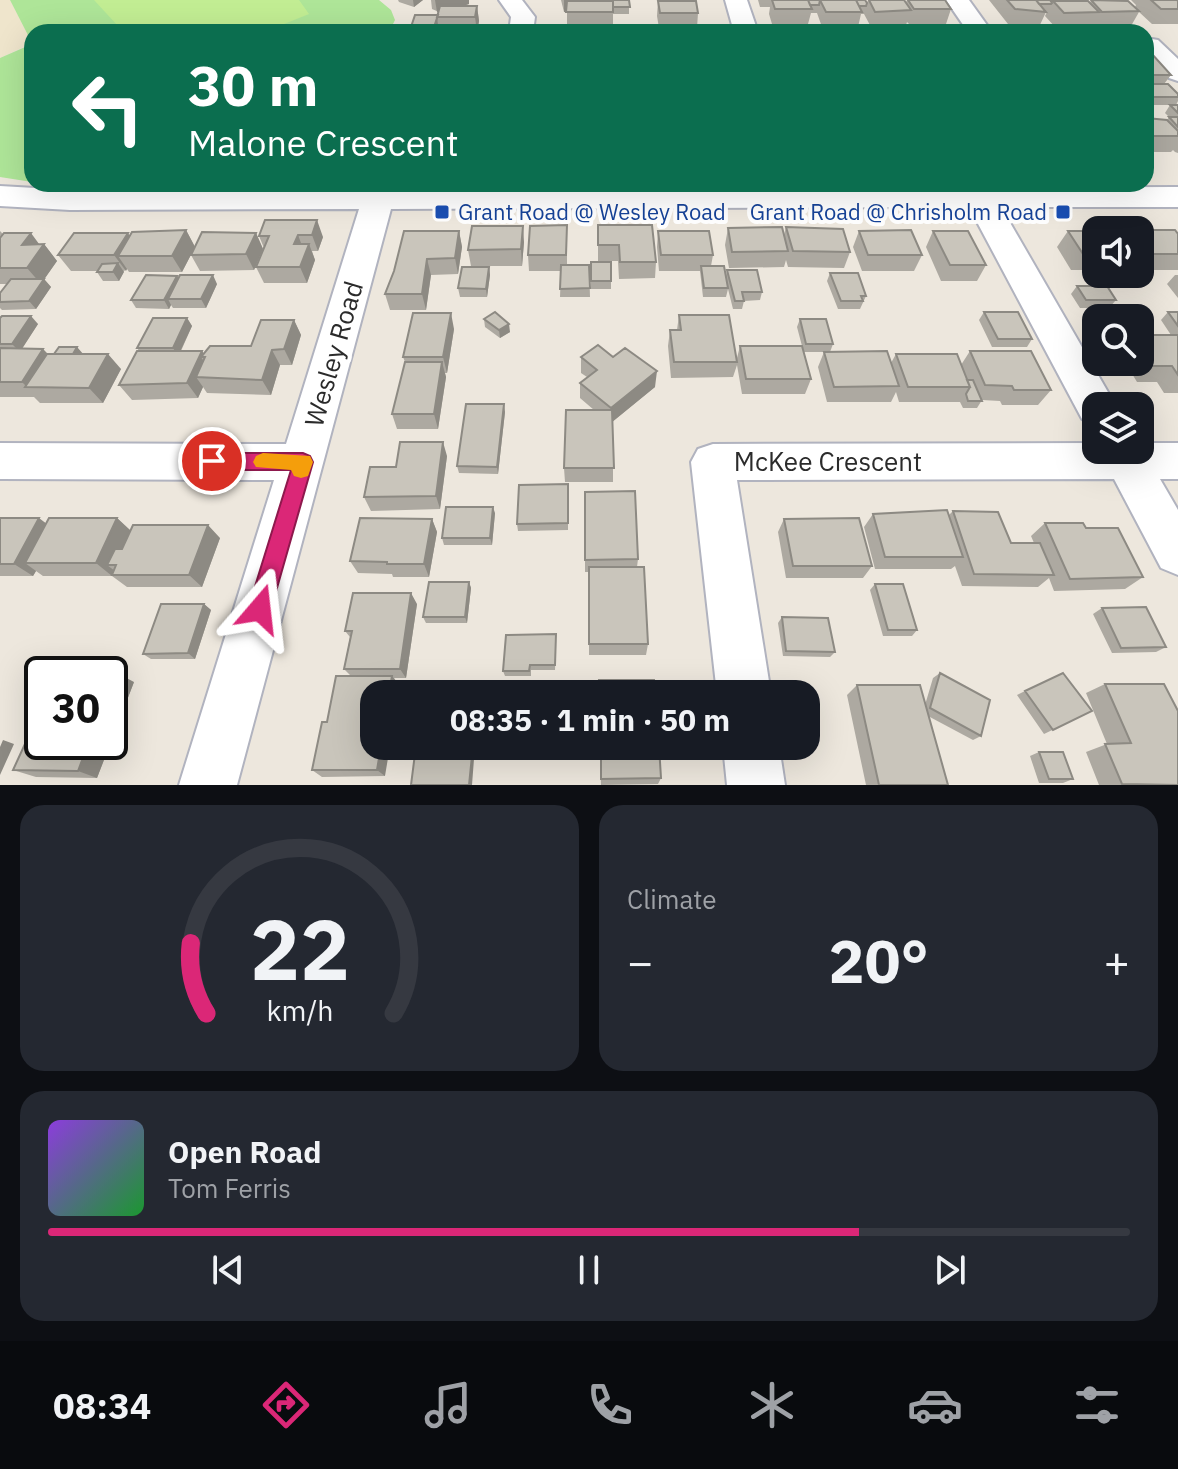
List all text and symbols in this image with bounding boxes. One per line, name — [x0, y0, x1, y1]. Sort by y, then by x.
text: 30 m — [188, 49, 318, 121]
icon: left — [56, 56, 160, 160]
text: Malone Crescent — [188, 119, 459, 166]
place label: Grant Road @ Wesley Road — [458, 197, 726, 226]
place label: Grant Road @ Chrisholm Road — [750, 197, 1047, 226]
marker: Grant Road @ Wesley Road — [433, 203, 451, 221]
marker: Grant Road @ Chrisholm Road — [1054, 203, 1072, 221]
map controls — [1082, 216, 1154, 464]
button: sound — [1082, 216, 1154, 288]
street label: Wesley Road — [296, 277, 370, 430]
button: search — [1082, 304, 1154, 376]
button: layers — [1082, 392, 1154, 464]
pin — [178, 427, 246, 495]
icon: arrive — [190, 439, 234, 483]
street label: McKee Crescent — [734, 444, 922, 478]
position arrow — [218, 567, 302, 651]
speed limit sign: 30 — [24, 656, 128, 760]
text: 08:35 · 1 min · 50 m — [450, 700, 730, 739]
text: Climate — [627, 882, 717, 916]
text: 22 — [250, 895, 349, 1003]
text: 20° — [828, 921, 929, 1000]
text: − — [627, 933, 653, 990]
text: + — [1104, 933, 1130, 990]
text: km/h — [266, 992, 333, 1029]
text: Open Road — [168, 1132, 321, 1171]
text: Tom Ferris — [168, 1171, 291, 1205]
icon: previous — [206, 1248, 250, 1292]
icon: pause — [567, 1248, 611, 1292]
icon: next — [928, 1248, 972, 1292]
icon: directions — [258, 1377, 314, 1433]
icon: music — [420, 1377, 476, 1433]
icon: phone — [582, 1377, 638, 1433]
icon: climate — [744, 1377, 800, 1433]
icon: car — [907, 1377, 963, 1433]
icon: filters — [1069, 1377, 1125, 1433]
text: 08:34 — [53, 1382, 151, 1429]

